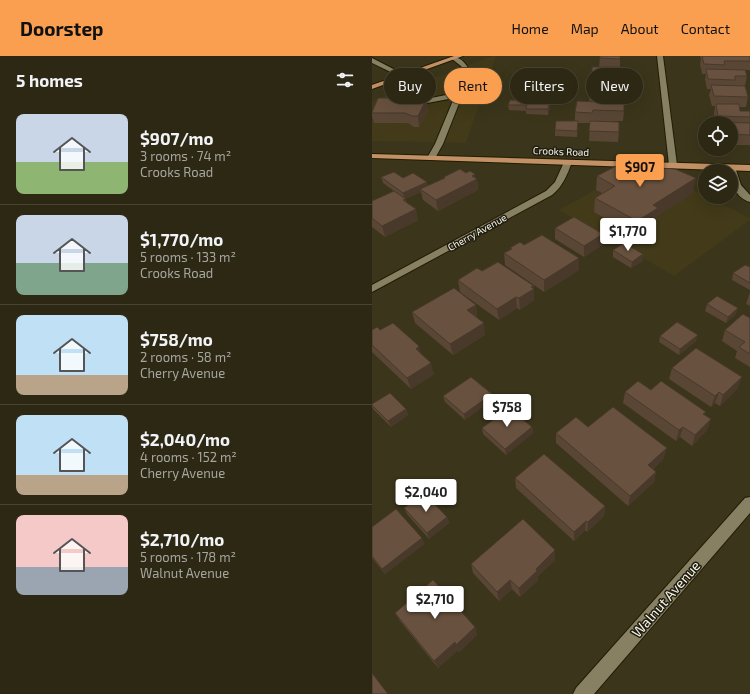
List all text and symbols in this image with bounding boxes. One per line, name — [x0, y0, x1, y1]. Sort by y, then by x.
text: Doorstep — [20, 17, 104, 40]
text: Home — [512, 20, 549, 37]
text: Map — [571, 20, 599, 37]
text: About — [621, 20, 659, 37]
text: Contact — [681, 20, 730, 37]
chip: Buy — [384, 68, 436, 104]
chip: Rent — [444, 68, 502, 104]
chip: Filters — [510, 68, 578, 104]
chip: New — [586, 68, 643, 104]
icon: filters — [334, 69, 356, 91]
text: 5 homes — [16, 70, 83, 90]
map controls — [698, 116, 738, 204]
button: locate — [698, 116, 738, 156]
text: $907/mo — [140, 128, 213, 148]
icon: home — [48, 130, 96, 178]
street label: Crooks Road — [533, 144, 589, 158]
text: 3 rooms · 74 m² — [140, 148, 231, 164]
pin: $907 — [616, 154, 664, 188]
text: $907 — [625, 159, 655, 175]
text: Crooks Road — [140, 164, 213, 180]
button: layers — [698, 164, 738, 204]
street label: Cherry Avenue — [445, 211, 509, 253]
pin: $1,770 — [595, 218, 661, 252]
text: $1,770 — [609, 223, 647, 239]
text: $1,770/mo — [140, 229, 223, 249]
icon: home — [48, 231, 96, 279]
text: 5 rooms · 133 m² — [140, 249, 236, 265]
text: Crooks Road — [140, 265, 213, 281]
text: $758/mo — [140, 329, 213, 349]
icon: home — [48, 331, 96, 379]
text: 2 rooms · 58 m² — [140, 349, 231, 365]
text: Cherry Avenue — [140, 365, 225, 381]
pin: $758 — [483, 394, 531, 428]
text: $758 — [492, 399, 522, 415]
text: $2,040/mo — [140, 429, 230, 449]
icon: home — [48, 431, 96, 479]
text: 4 rooms · 152 m² — [140, 449, 237, 465]
text: Cherry Avenue — [140, 465, 225, 481]
pin: $2,040 — [393, 479, 459, 513]
text: $2,040 — [405, 484, 447, 500]
text: $2,710/mo — [140, 529, 224, 549]
icon: home — [48, 531, 96, 579]
text: 5 rooms · 178 m² — [140, 549, 236, 565]
street label: Walnut Avenue — [628, 557, 704, 641]
text: Walnut Avenue — [140, 565, 229, 581]
pin: $2,710 — [402, 586, 468, 620]
text: $2,710 — [416, 591, 454, 607]

